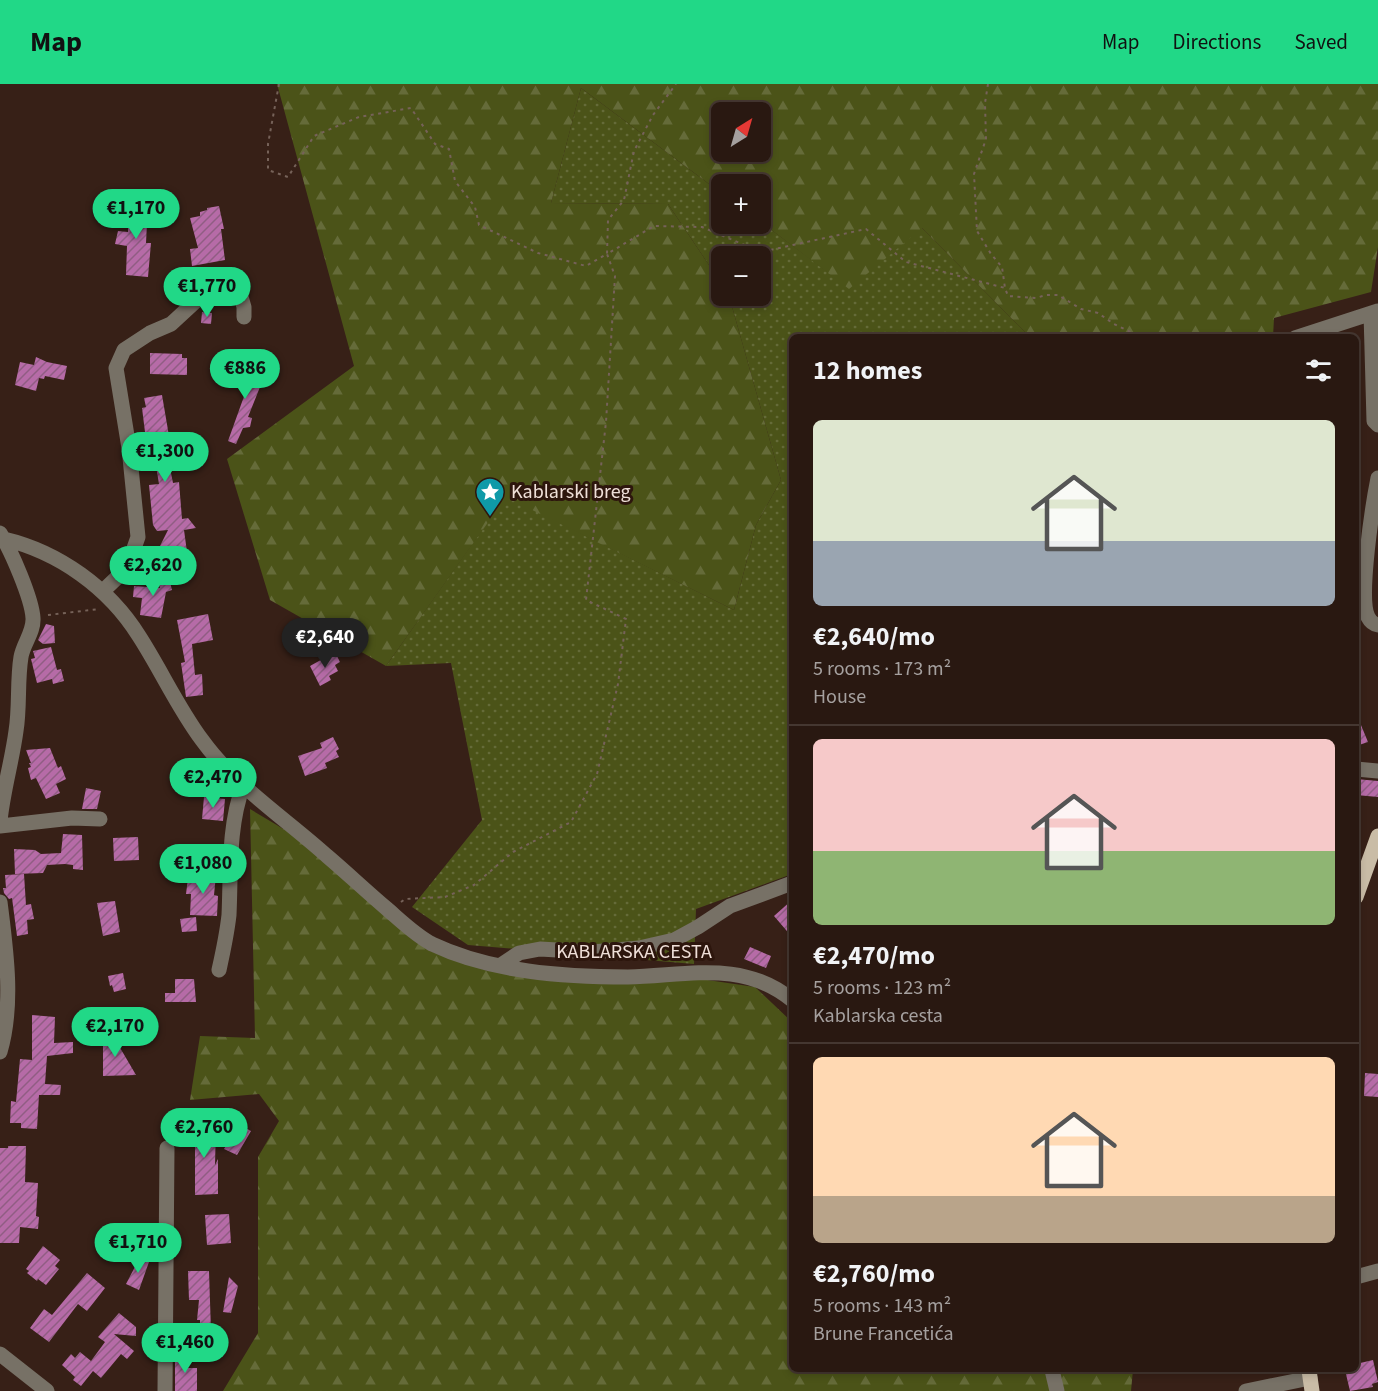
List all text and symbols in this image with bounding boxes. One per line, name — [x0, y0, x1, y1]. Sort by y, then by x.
text: Map — [30, 22, 82, 62]
text: Map — [1102, 27, 1140, 57]
text: Directions — [1173, 27, 1261, 57]
text: Saved — [1294, 27, 1348, 57]
north arrow — [711, 102, 771, 162]
map controls — [711, 102, 771, 306]
button: + — [711, 174, 771, 234]
pin: €1,170 — [87, 189, 185, 240]
text: €1,170 — [107, 194, 165, 222]
button: − — [711, 246, 771, 306]
pin: €1,770 — [158, 267, 256, 318]
text: €1,770 — [178, 272, 236, 300]
pin: €886 — [209, 349, 281, 400]
text: 12 homes — [813, 352, 922, 389]
text: €886 — [224, 354, 266, 382]
icon: filters — [1302, 354, 1335, 387]
pin: €1,300 — [116, 432, 214, 483]
text: €1,300 — [136, 437, 194, 465]
icon: home — [1020, 459, 1128, 567]
place icon: Kablarski breg — [474, 476, 506, 518]
place label: Kablarski breg — [511, 478, 631, 506]
pin: €2,620 — [104, 546, 202, 597]
text: €2,620 — [124, 551, 182, 579]
pin: €2,640 — [276, 618, 374, 669]
text: €2,640/mo — [813, 618, 935, 655]
text: €2,640 — [296, 623, 354, 651]
text: 5 rooms · 173 m² — [813, 655, 951, 683]
text: House — [813, 683, 866, 711]
pin: €2,470 — [164, 758, 262, 809]
text: €2,470 — [184, 763, 242, 791]
icon: home — [1020, 778, 1128, 886]
pin: €1,080 — [154, 844, 252, 895]
text: €1,080 — [174, 849, 232, 877]
text: €2,470/mo — [813, 937, 935, 974]
street label: KABLARSKA CESTA — [556, 938, 712, 966]
text: 5 rooms · 123 m² — [813, 974, 951, 1002]
text: Kablarska cesta — [813, 1002, 943, 1030]
pin: €2,170 — [66, 1007, 164, 1058]
text: €2,170 — [86, 1012, 144, 1040]
icon: home — [1020, 1096, 1128, 1204]
pin: €2,760 — [155, 1108, 253, 1159]
text: €2,760 — [175, 1113, 233, 1141]
pin: €1,710 — [89, 1223, 187, 1274]
text: €1,710 — [109, 1228, 167, 1256]
text: €2,760/mo — [813, 1255, 935, 1292]
text: 5 rooms · 143 m² — [813, 1292, 951, 1320]
text: Brune Francetića — [813, 1320, 954, 1348]
pin: €1,460 — [136, 1323, 234, 1374]
text: €1,460 — [156, 1328, 214, 1356]

